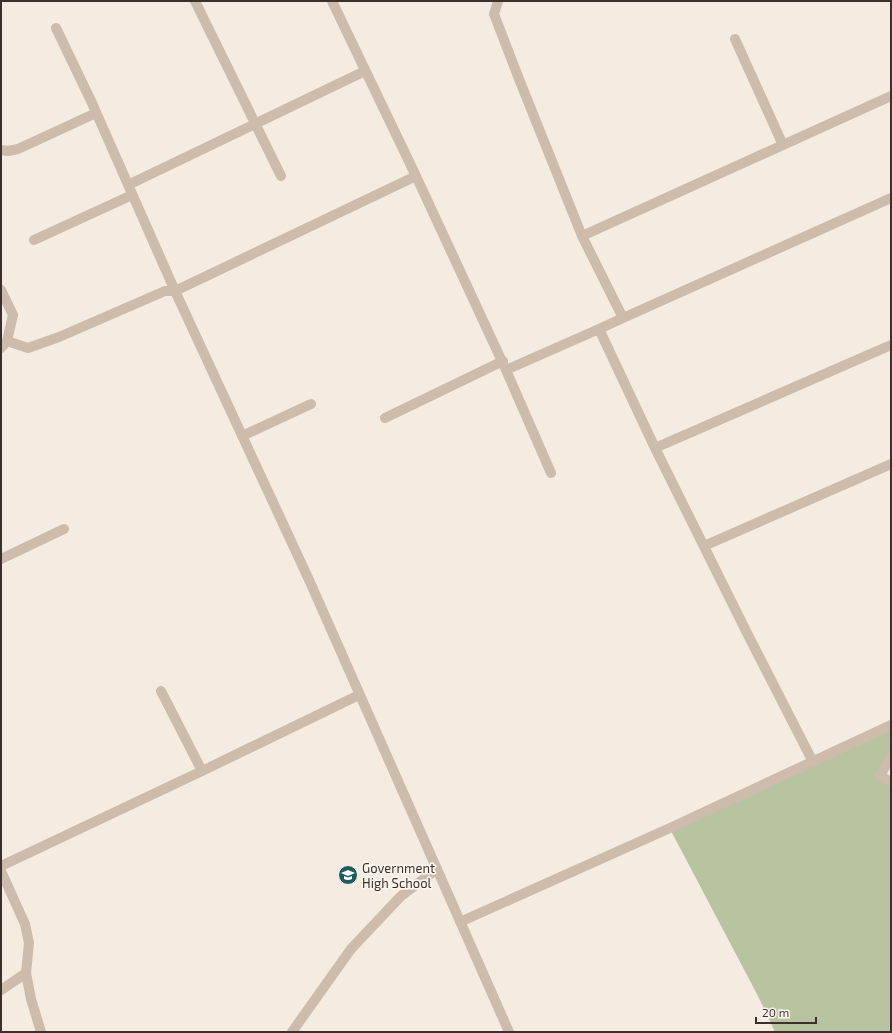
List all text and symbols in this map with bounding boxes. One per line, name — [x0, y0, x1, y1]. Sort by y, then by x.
place label: Government High School — [362, 860, 435, 891]
school or university icon: Government High School — [337, 864, 359, 886]
scale bar — [756, 999, 816, 1025]
text: 20 m — [762, 1005, 789, 1019]

